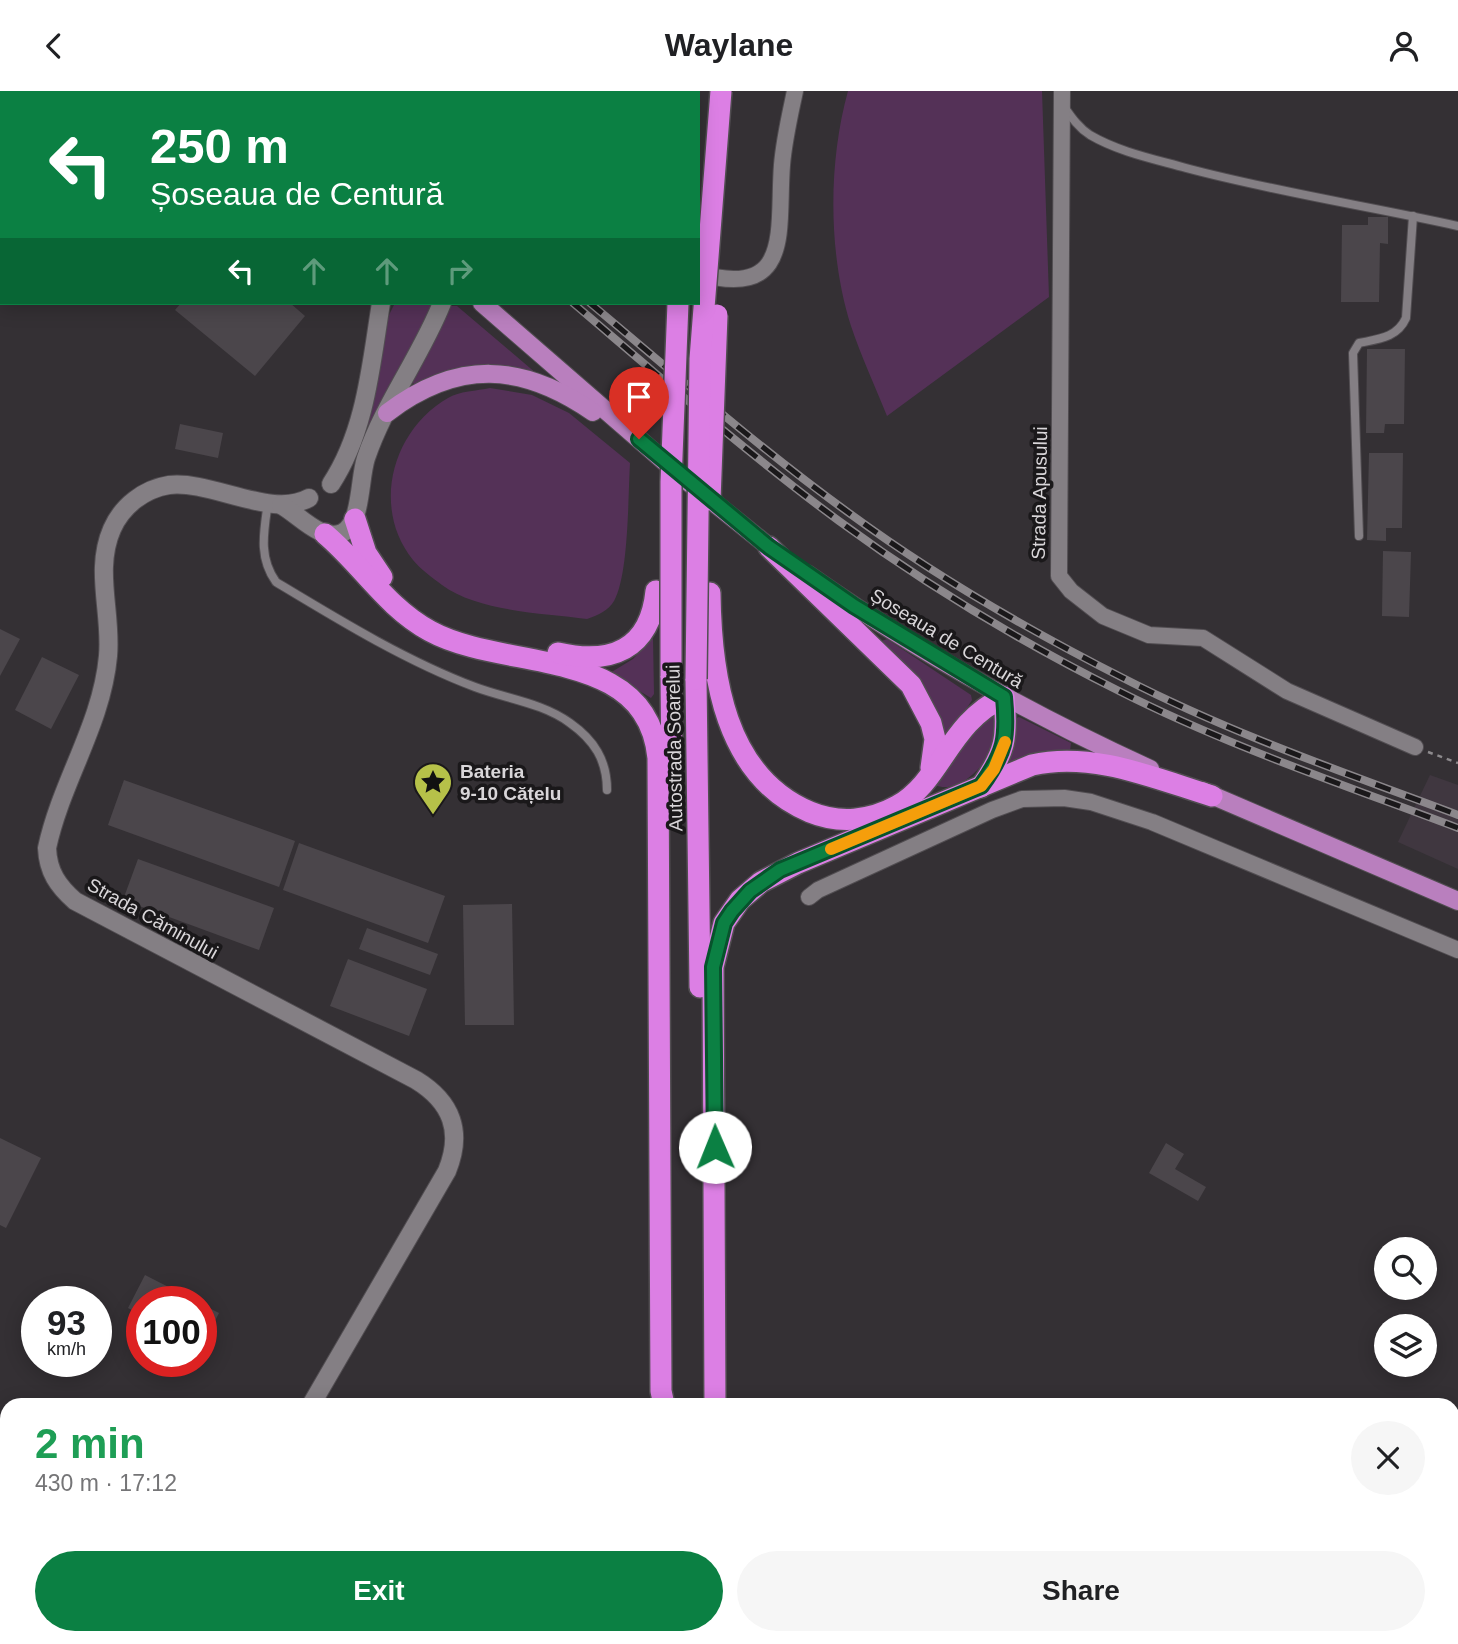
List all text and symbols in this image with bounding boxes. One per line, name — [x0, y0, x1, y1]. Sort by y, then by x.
icon: back — [35, 27, 73, 65]
text: Waylane — [665, 27, 793, 63]
icon: person — [1385, 27, 1423, 65]
icon: left — [35, 119, 126, 210]
text: 250 m — [150, 119, 289, 173]
text: Șoseaua de Centură — [150, 176, 444, 212]
icon: left — [222, 252, 260, 290]
icon: ahead — [295, 252, 333, 290]
icon: ahead — [368, 252, 406, 290]
icon: right — [441, 252, 479, 290]
pin — [609, 367, 669, 439]
icon: arrive — [620, 378, 658, 416]
street label: Strada Apusului — [1028, 426, 1051, 560]
street label: Șoseaua de Centură — [867, 585, 1027, 693]
street label: Autostrada Soarelui — [663, 664, 686, 832]
place icon: Bateria 9-10 Cățelu — [412, 761, 454, 816]
place label: Bateria 9-10 Cățelu — [460, 761, 561, 804]
street label: Strada Căminului — [84, 874, 222, 963]
position arrow — [678, 1110, 752, 1184]
map controls — [1374, 1237, 1437, 1377]
button: search — [1374, 1237, 1437, 1300]
speed limit sign: 100 — [126, 1286, 217, 1377]
text: 93 — [47, 1303, 86, 1342]
button: layers — [1374, 1314, 1437, 1377]
text: km/h — [47, 1339, 86, 1359]
text: 2 min — [35, 1420, 145, 1467]
button: close — [1351, 1421, 1425, 1495]
text: 430 m · 17:12 — [35, 1470, 177, 1496]
button: Exit — [35, 1551, 723, 1631]
button: Share — [737, 1551, 1425, 1631]

